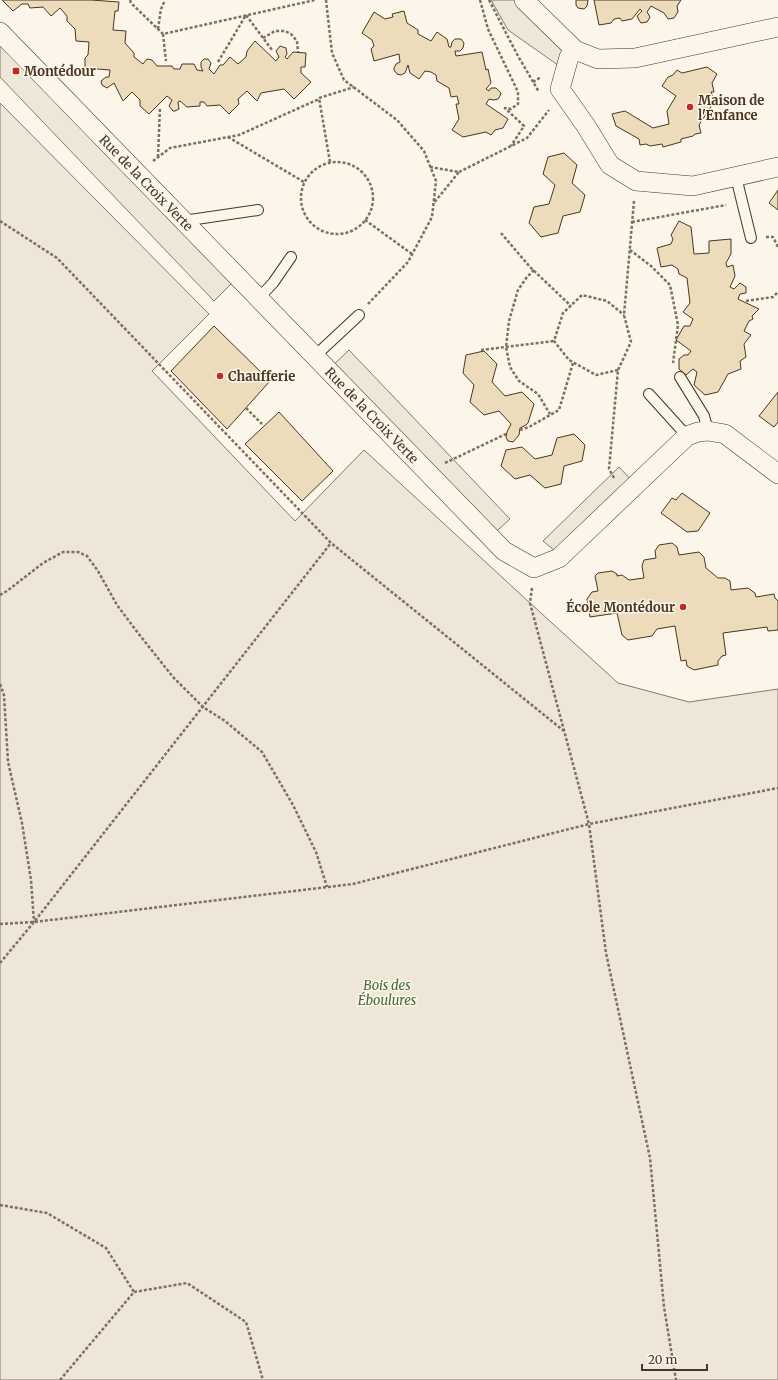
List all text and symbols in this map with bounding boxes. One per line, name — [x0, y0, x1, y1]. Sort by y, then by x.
place label: Montédour — [24, 63, 96, 80]
marker: Montédour — [11, 66, 21, 76]
place label: Maison de l'Enfance — [698, 92, 764, 124]
marker: Maison de l'Enfance — [685, 102, 695, 112]
street label: Rue de la Croix Verte — [96, 131, 197, 234]
street label: Rue de la Croix Verte — [322, 363, 423, 467]
place label: Chaufferie — [228, 368, 295, 385]
marker: Chaufferie — [215, 371, 225, 381]
place label: École Montédour — [566, 598, 675, 616]
marker: École Montédour — [678, 602, 688, 612]
park label: Bois des Éboulures — [358, 977, 417, 1009]
scale bar — [642, 1346, 707, 1372]
text: 20 m — [648, 1352, 677, 1367]

